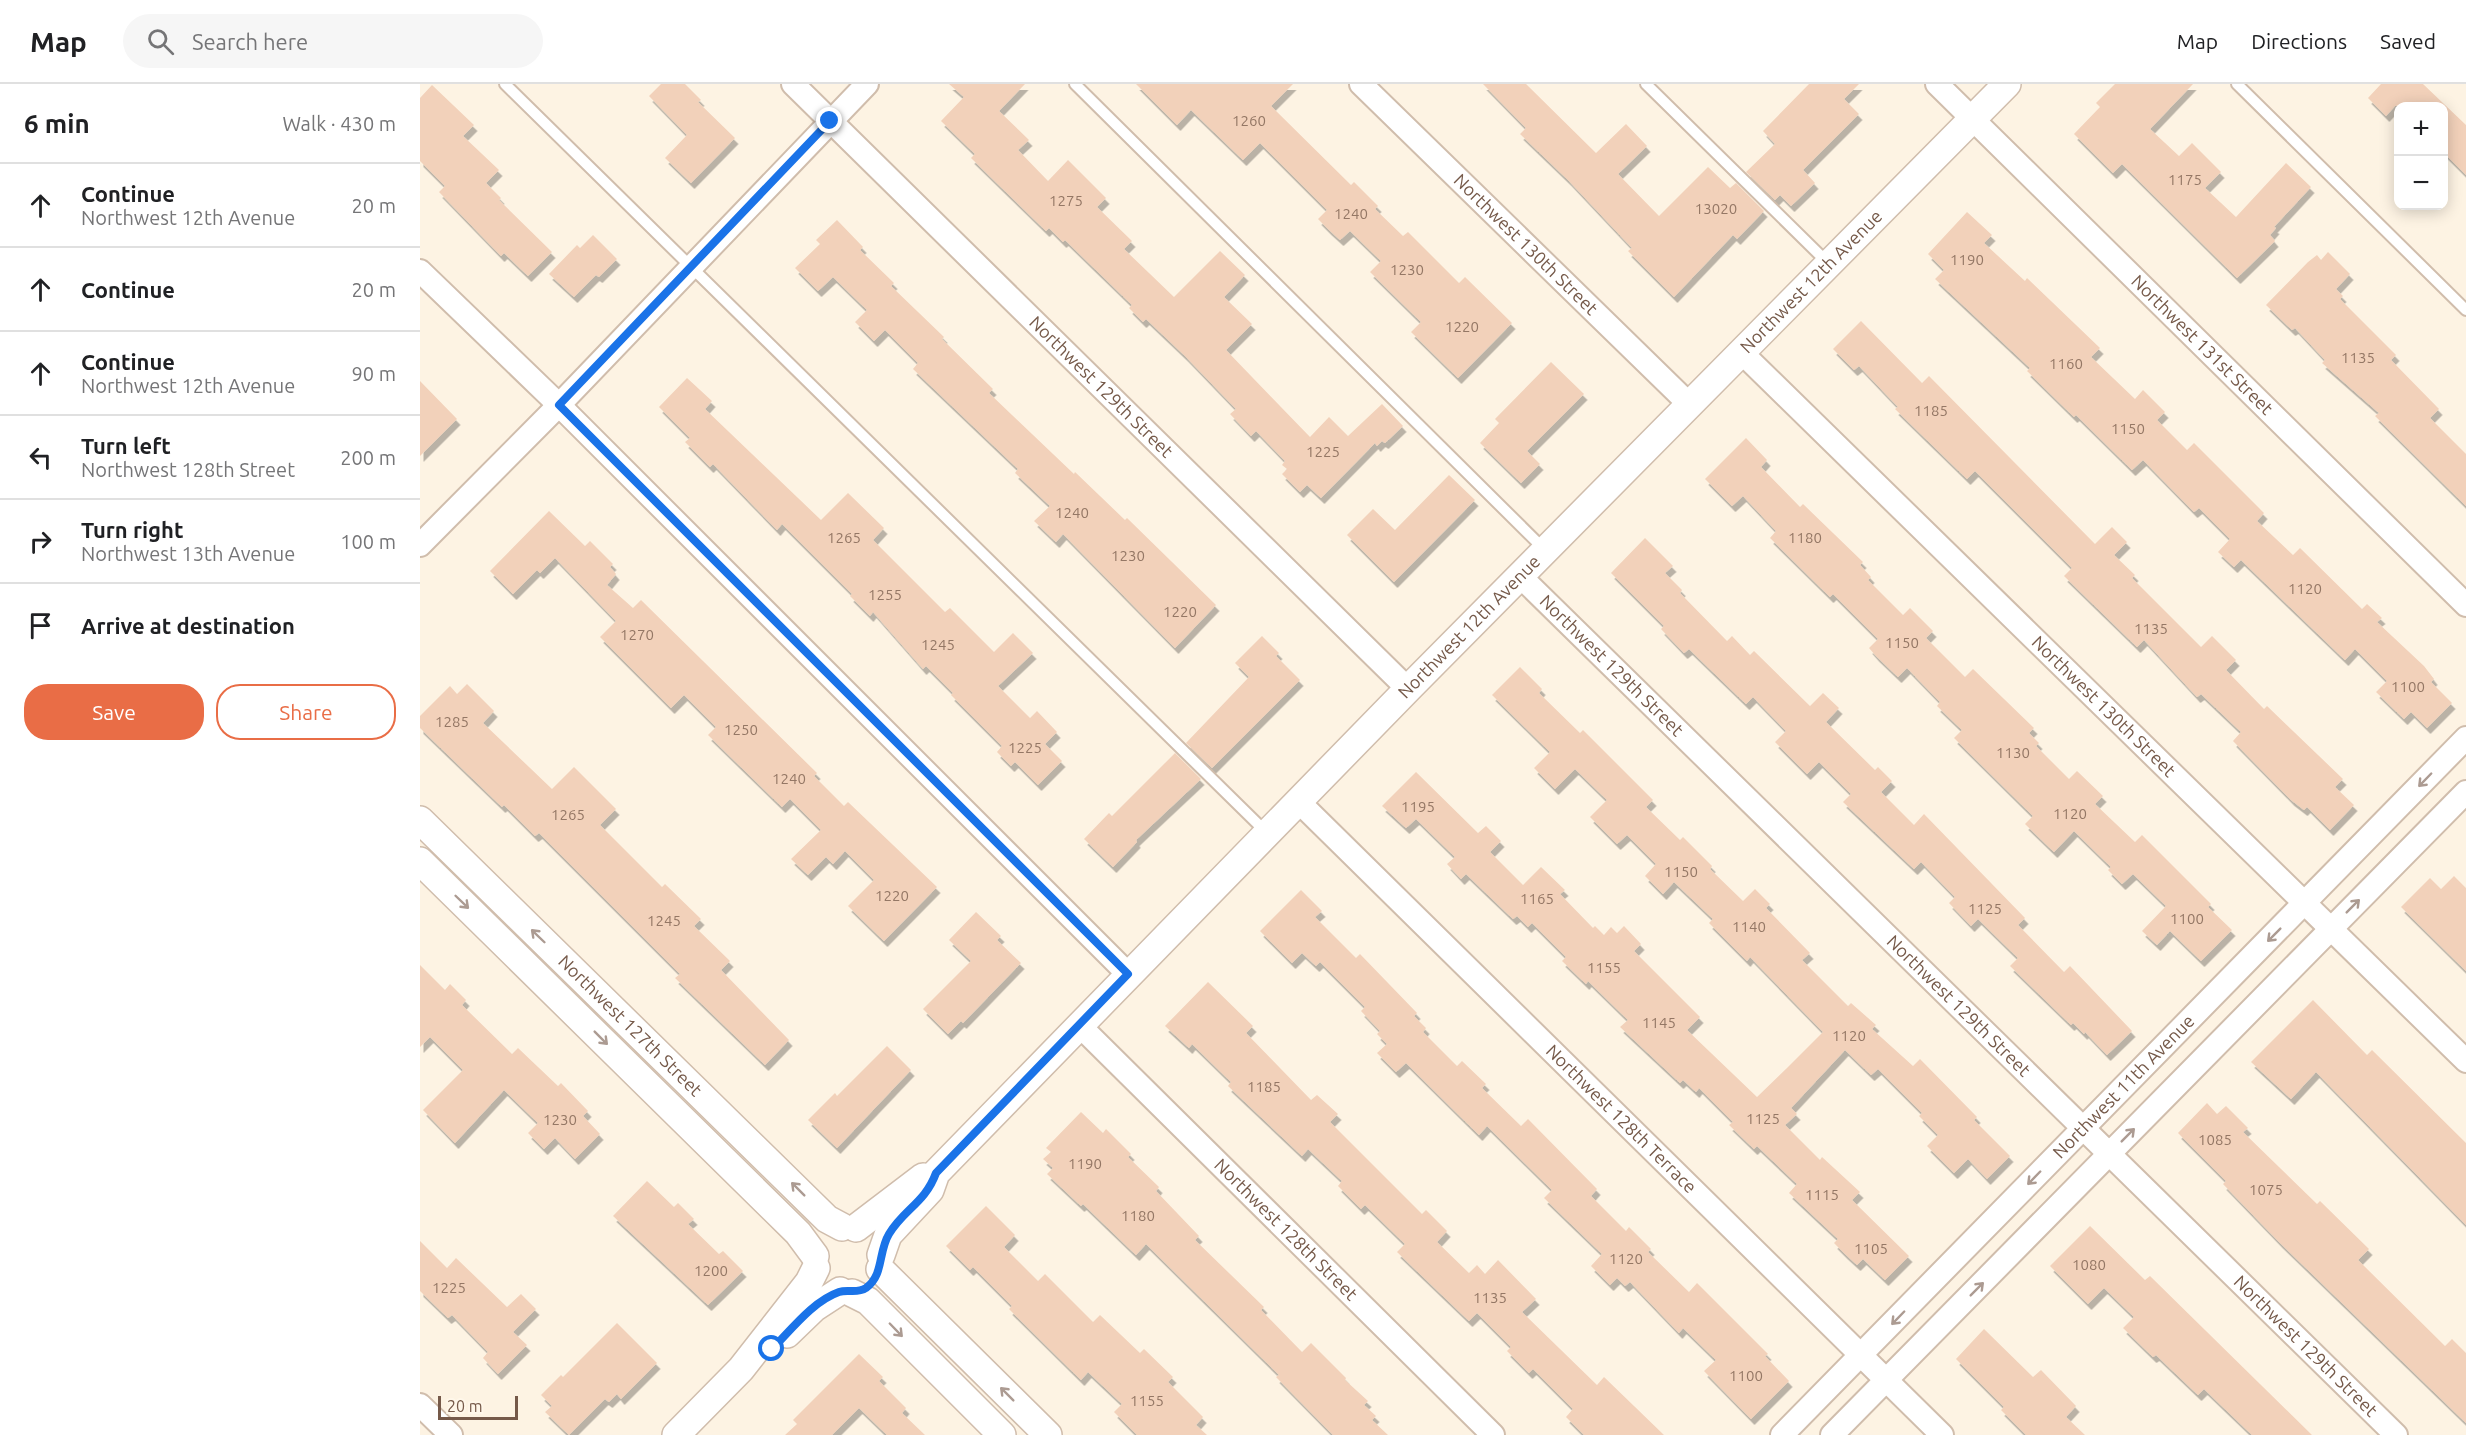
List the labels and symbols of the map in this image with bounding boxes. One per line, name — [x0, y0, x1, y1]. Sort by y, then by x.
route end — [816, 107, 842, 133]
house number: 1260 — [1232, 112, 1266, 129]
street label: Northwest 130th Street — [1450, 169, 1602, 318]
house number: 1175 — [2168, 171, 2202, 188]
house number: 1275 — [1049, 192, 1083, 209]
house number: 13020 — [1695, 200, 1737, 217]
house number: 1240 — [1334, 205, 1368, 222]
street label: Northwest 12th Avenue — [1736, 205, 1886, 357]
house number: 1190 — [1950, 251, 1984, 268]
house number: 1230 — [1390, 261, 1424, 278]
street label: Northwest 131st Street — [2128, 270, 2278, 418]
street label: Northwest 129th Street — [1026, 312, 1177, 461]
house number: 1220 — [1445, 318, 1479, 335]
house number: 1135 — [2341, 349, 2375, 366]
house number: 1160 — [2049, 355, 2083, 372]
house number: 1185 — [1914, 402, 1948, 419]
house number: 1150 — [2111, 420, 2145, 437]
house number: 1225 — [1306, 443, 1340, 460]
house number: 1240 — [1055, 504, 1089, 521]
house number: 1265 — [827, 529, 861, 546]
house number: 1180 — [1788, 529, 1822, 546]
house number: 1230 — [1111, 547, 1145, 564]
street label: Northwest 12th Avenue — [1394, 551, 1544, 702]
house number: 1120 — [2288, 580, 2322, 597]
house number: 1255 — [868, 586, 902, 603]
street label: Northwest 129th Street — [1536, 590, 1688, 740]
house number: 1220 — [1163, 603, 1197, 620]
house number: 1135 — [2134, 620, 2168, 637]
house number: 1270 — [620, 626, 654, 643]
street label: Northwest 130th Street — [2028, 631, 2180, 780]
house number: 1150 — [1885, 634, 1919, 651]
house number: 1245 — [921, 636, 955, 653]
house number: 1100 — [2391, 678, 2425, 695]
house number: 1285 — [435, 713, 469, 730]
house number: 1250 — [724, 721, 758, 738]
house number: 1225 — [1008, 739, 1042, 756]
house number: 1130 — [1996, 744, 2030, 761]
house number: 1240 — [772, 770, 806, 787]
one-way arrow — [2418, 773, 2433, 788]
house number: 1195 — [1401, 798, 1435, 815]
house number: 1120 — [2053, 805, 2087, 822]
house number: 1265 — [551, 806, 585, 823]
house number: 1150 — [1664, 863, 1698, 880]
house number: 1220 — [875, 887, 909, 904]
house number: 1165 — [1520, 890, 1554, 907]
one-way arrow — [454, 894, 469, 909]
one-way arrow — [2346, 899, 2361, 914]
house number: 1125 — [1968, 900, 2002, 917]
house number: 1100 — [2170, 910, 2204, 927]
house number: 1245 — [647, 912, 681, 929]
house number: 1140 — [1732, 918, 1766, 935]
one-way arrow — [531, 928, 546, 943]
one-way arrow — [2267, 928, 2282, 942]
street label: Northwest 129th Street — [1883, 931, 2035, 1080]
street label: Northwest 127th Street — [555, 951, 706, 1100]
house number: 1155 — [1587, 959, 1621, 976]
street label: Northwest 11th Avenue — [2048, 1010, 2198, 1162]
house number: 1145 — [1642, 1014, 1676, 1031]
house number: 1120 — [1832, 1027, 1866, 1044]
one-way arrow — [594, 1031, 609, 1045]
street label: Northwest 128th Terrace — [1543, 1040, 1701, 1197]
house number: 1185 — [1247, 1078, 1281, 1095]
house number: 1125 — [1746, 1110, 1780, 1127]
house number: 1230 — [543, 1111, 577, 1128]
one-way arrow — [2121, 1127, 2136, 1142]
house number: 1085 — [2198, 1131, 2232, 1148]
street label: Northwest 128th Street — [1211, 1154, 1362, 1304]
house number: 1190 — [1068, 1155, 1102, 1172]
one-way arrow — [2027, 1171, 2041, 1186]
house number: 1075 — [2249, 1181, 2283, 1198]
one-way arrow — [791, 1182, 805, 1197]
house number: 1115 — [1805, 1186, 1839, 1203]
house number: 1180 — [1121, 1207, 1155, 1224]
house number: 1105 — [1854, 1240, 1888, 1257]
house number: 1120 — [1609, 1250, 1643, 1267]
house number: 1080 — [2072, 1256, 2106, 1273]
house number: 1200 — [694, 1262, 728, 1279]
street label: Northwest 129th Street — [2230, 1271, 2382, 1420]
house number: 1225 — [432, 1279, 466, 1296]
one-way arrow — [1969, 1281, 1984, 1296]
house number: 1135 — [1473, 1289, 1507, 1306]
one-way arrow — [1890, 1310, 1905, 1325]
one-way arrow — [889, 1322, 903, 1337]
route start — [758, 1335, 784, 1361]
house number: 1100 — [1729, 1367, 1763, 1384]
one-way arrow — [999, 1387, 1014, 1401]
house number: 1155 — [1130, 1392, 1164, 1409]
scale bar — [438, 1393, 518, 1420]

